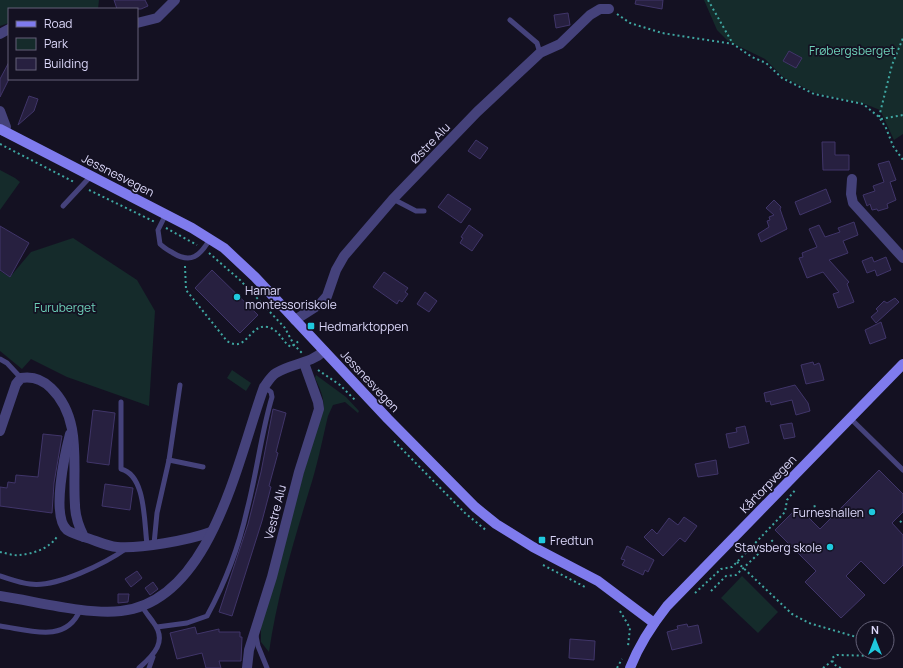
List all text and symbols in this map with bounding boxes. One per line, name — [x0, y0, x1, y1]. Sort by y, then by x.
legend — [8, 8, 138, 80]
text: Road — [44, 15, 72, 32]
text: Park — [44, 35, 69, 52]
park label: Frøbergsberget — [809, 42, 895, 59]
text: Building — [44, 55, 88, 72]
street label: Østre Alu — [406, 119, 454, 167]
street label: Jessnesvegen — [79, 149, 157, 201]
place label: Hamar montessoriskole — [245, 282, 337, 313]
marker: Hamar montessoriskole — [232, 292, 242, 302]
park label: Furuberget — [34, 299, 96, 316]
place label: Hedmarktoppen — [319, 318, 408, 335]
marker: Hedmarktoppen — [306, 321, 316, 331]
street label: Jessnesvegen — [337, 346, 403, 416]
street label: Kårtorpvegen — [736, 451, 800, 517]
street label: Vestre Alu — [260, 483, 290, 541]
place label: Furneshallen — [793, 504, 864, 521]
marker: Furneshallen — [867, 507, 877, 517]
place label: Fredtun — [550, 532, 593, 549]
marker: Fredtun — [537, 535, 547, 545]
place label: Stavsberg skole — [734, 539, 822, 556]
marker: Stavsberg skole — [825, 542, 835, 552]
north arrow — [855, 620, 895, 660]
text: N — [871, 622, 879, 637]

